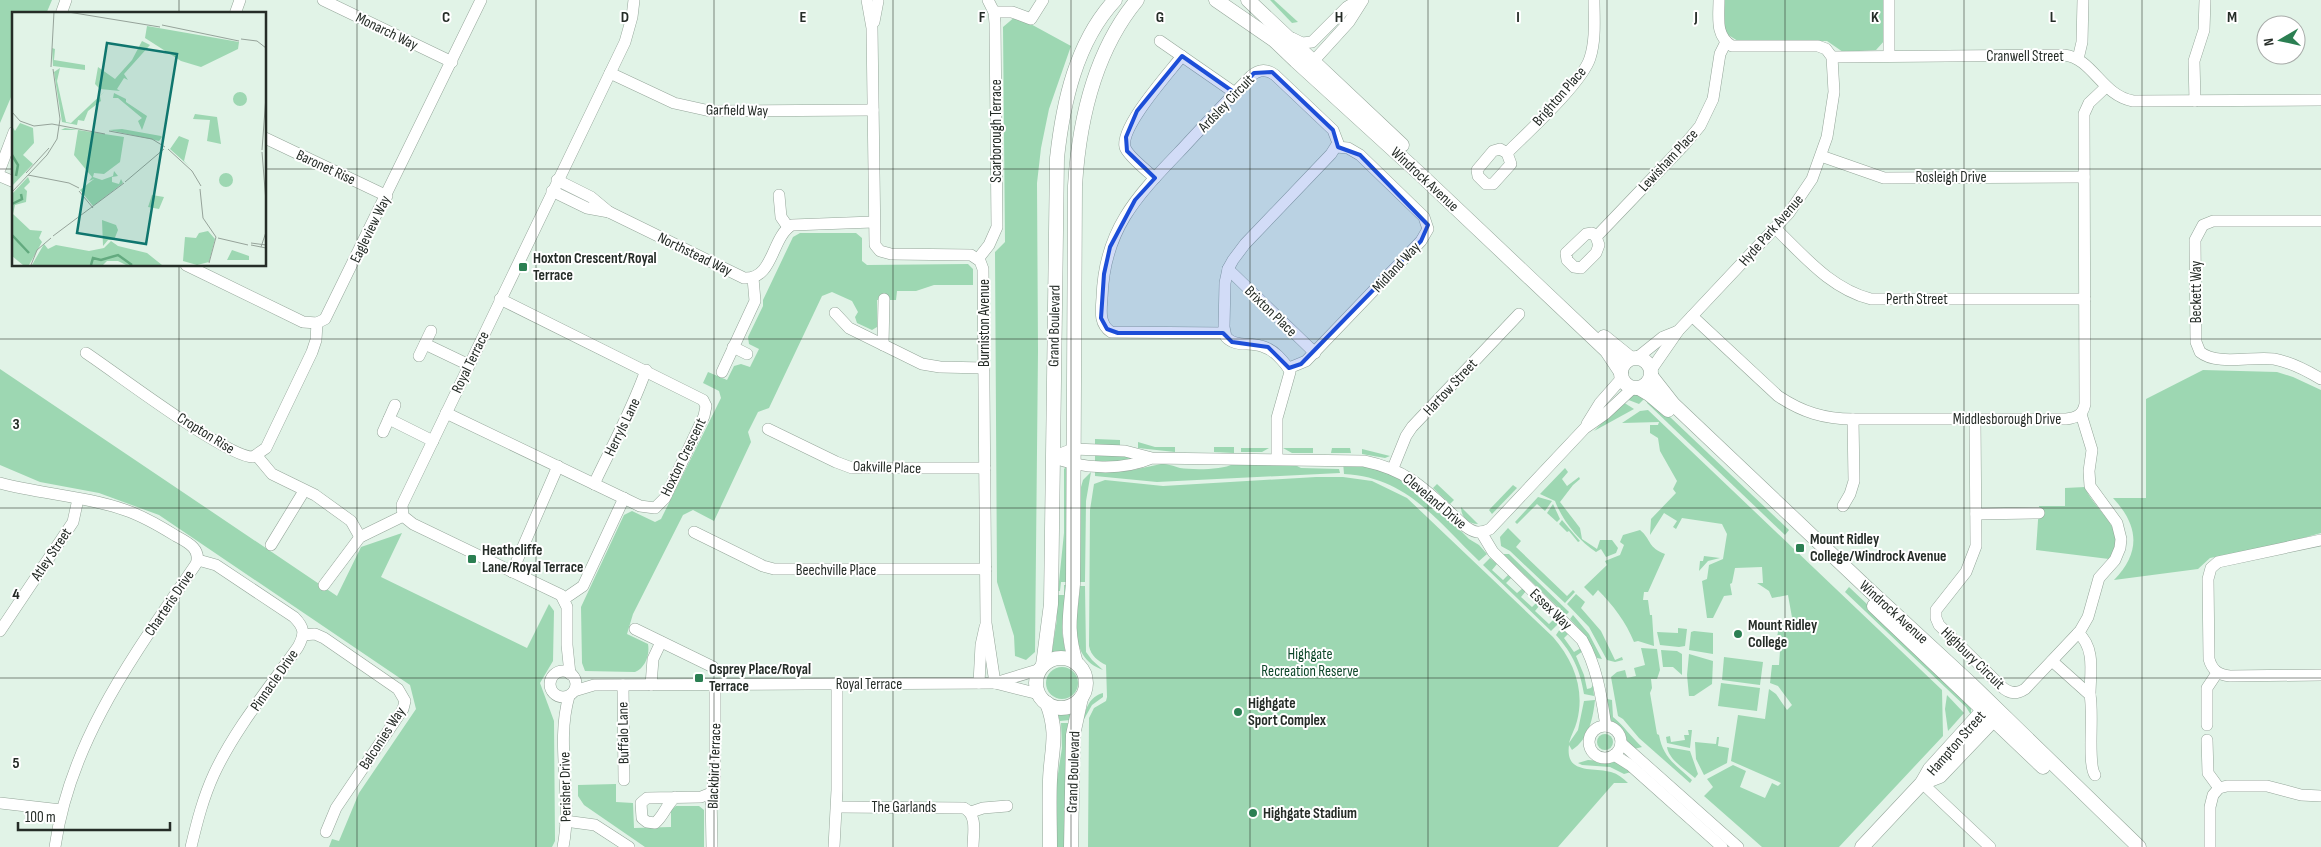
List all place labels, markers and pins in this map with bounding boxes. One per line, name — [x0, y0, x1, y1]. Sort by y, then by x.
place label: Hoxton Crescent/Royal Terrace — [533, 249, 657, 285]
marker: Hoxton Crescent/Royal Terrace — [517, 261, 529, 273]
place label: Mount Ridley College/Windrock Avenue — [1810, 530, 1946, 566]
place label: Heathcliffe Lane/Royal Terrace — [482, 541, 583, 577]
marker: Mount Ridley College/Windrock Avenue — [1794, 542, 1806, 554]
marker: Heathcliffe Lane/Royal Terrace — [466, 553, 478, 565]
place label: Mount Ridley College — [1748, 616, 1818, 652]
marker: Mount Ridley College — [1732, 628, 1744, 640]
place label: Osprey Place/Royal Terrace — [709, 660, 811, 696]
marker: Osprey Place/Royal Terrace — [693, 672, 705, 684]
place label: Highgate Sport Complex — [1248, 694, 1327, 730]
marker: Highgate Sport Complex — [1232, 706, 1244, 718]
place label: Highgate Stadium — [1263, 804, 1357, 823]
marker: Highgate Stadium — [1247, 807, 1259, 819]

